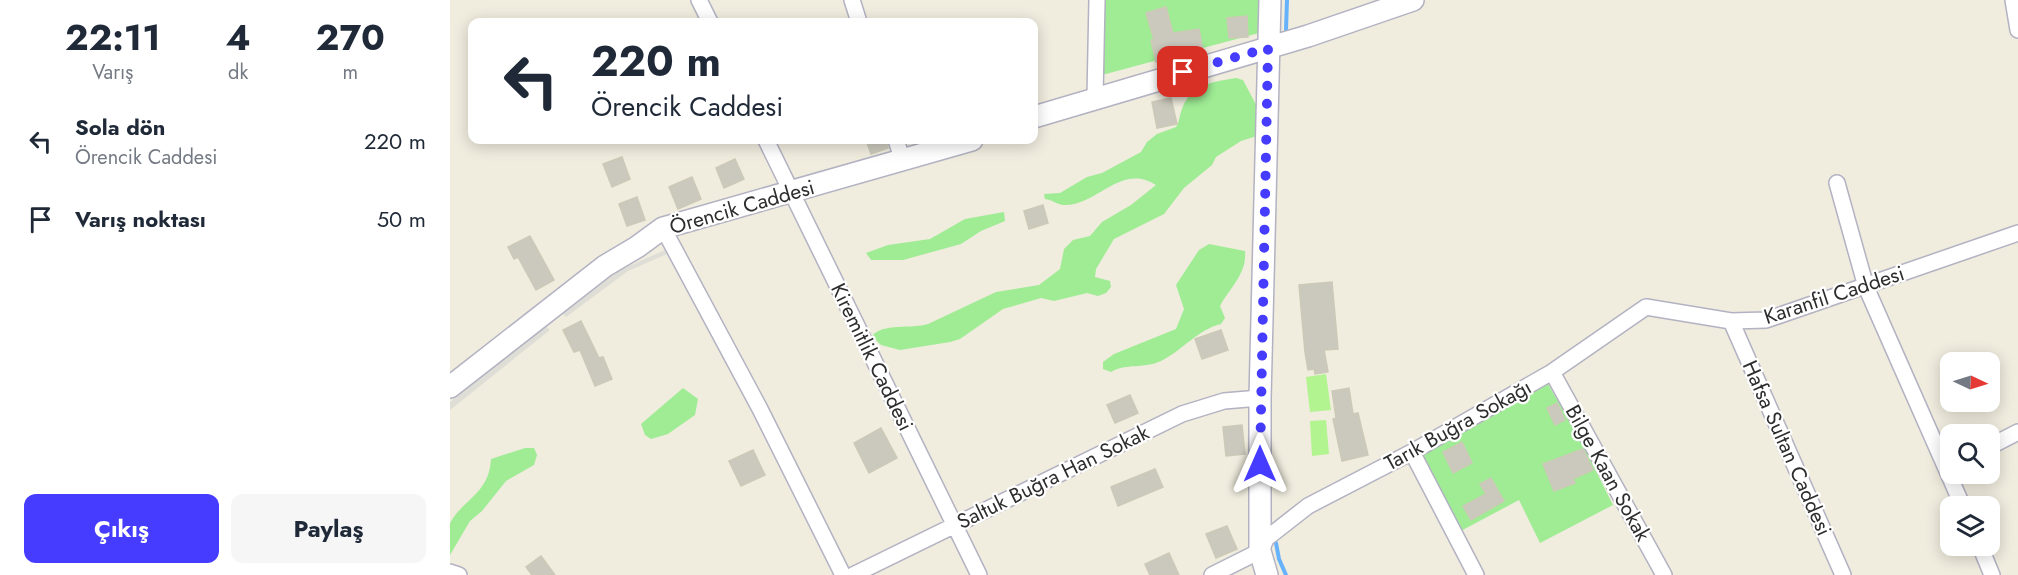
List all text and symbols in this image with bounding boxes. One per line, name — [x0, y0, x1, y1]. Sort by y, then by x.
text: 22:11 — [65, 11, 161, 63]
text: 4 — [226, 11, 251, 63]
text: 270 — [316, 11, 385, 63]
text: 220 m — [591, 31, 721, 92]
icon: left — [492, 42, 570, 120]
pin — [1157, 46, 1208, 97]
icon: arrive — [1166, 55, 1199, 88]
text: Varış — [92, 58, 133, 87]
text: dk — [228, 58, 248, 87]
text: m — [343, 58, 358, 87]
text: Örencik Caddesi — [591, 87, 783, 126]
text: Sola dön — [75, 111, 165, 143]
icon: left — [24, 125, 57, 158]
text: 220 m — [364, 125, 426, 157]
text: Örencik Caddesi — [75, 143, 217, 172]
street label: Örencik Caddesi — [666, 172, 818, 242]
icon: arrive — [24, 203, 57, 236]
text: Varış noktası — [75, 203, 206, 235]
text: 50 m — [377, 203, 426, 235]
street label: Karanfil Caddesi — [1760, 258, 1908, 332]
street label: Kiremitlik Caddesi — [823, 278, 921, 436]
north arrow — [1940, 352, 2000, 412]
map controls — [1940, 352, 2000, 556]
street label: Hafsa Sultan Caddesi — [1735, 356, 1839, 540]
street label: Tarık Buğra Sokağı — [1379, 372, 1537, 478]
street label: Bilge Kaan Sokak — [1558, 399, 1658, 547]
street label: Saltuk Buğra Han Sokak — [952, 417, 1155, 537]
button: search — [1940, 424, 2000, 484]
position arrow — [1228, 432, 1292, 496]
button: Çıkış — [24, 494, 219, 563]
button: Paylaş — [231, 494, 426, 563]
button: layers — [1940, 496, 2000, 556]

